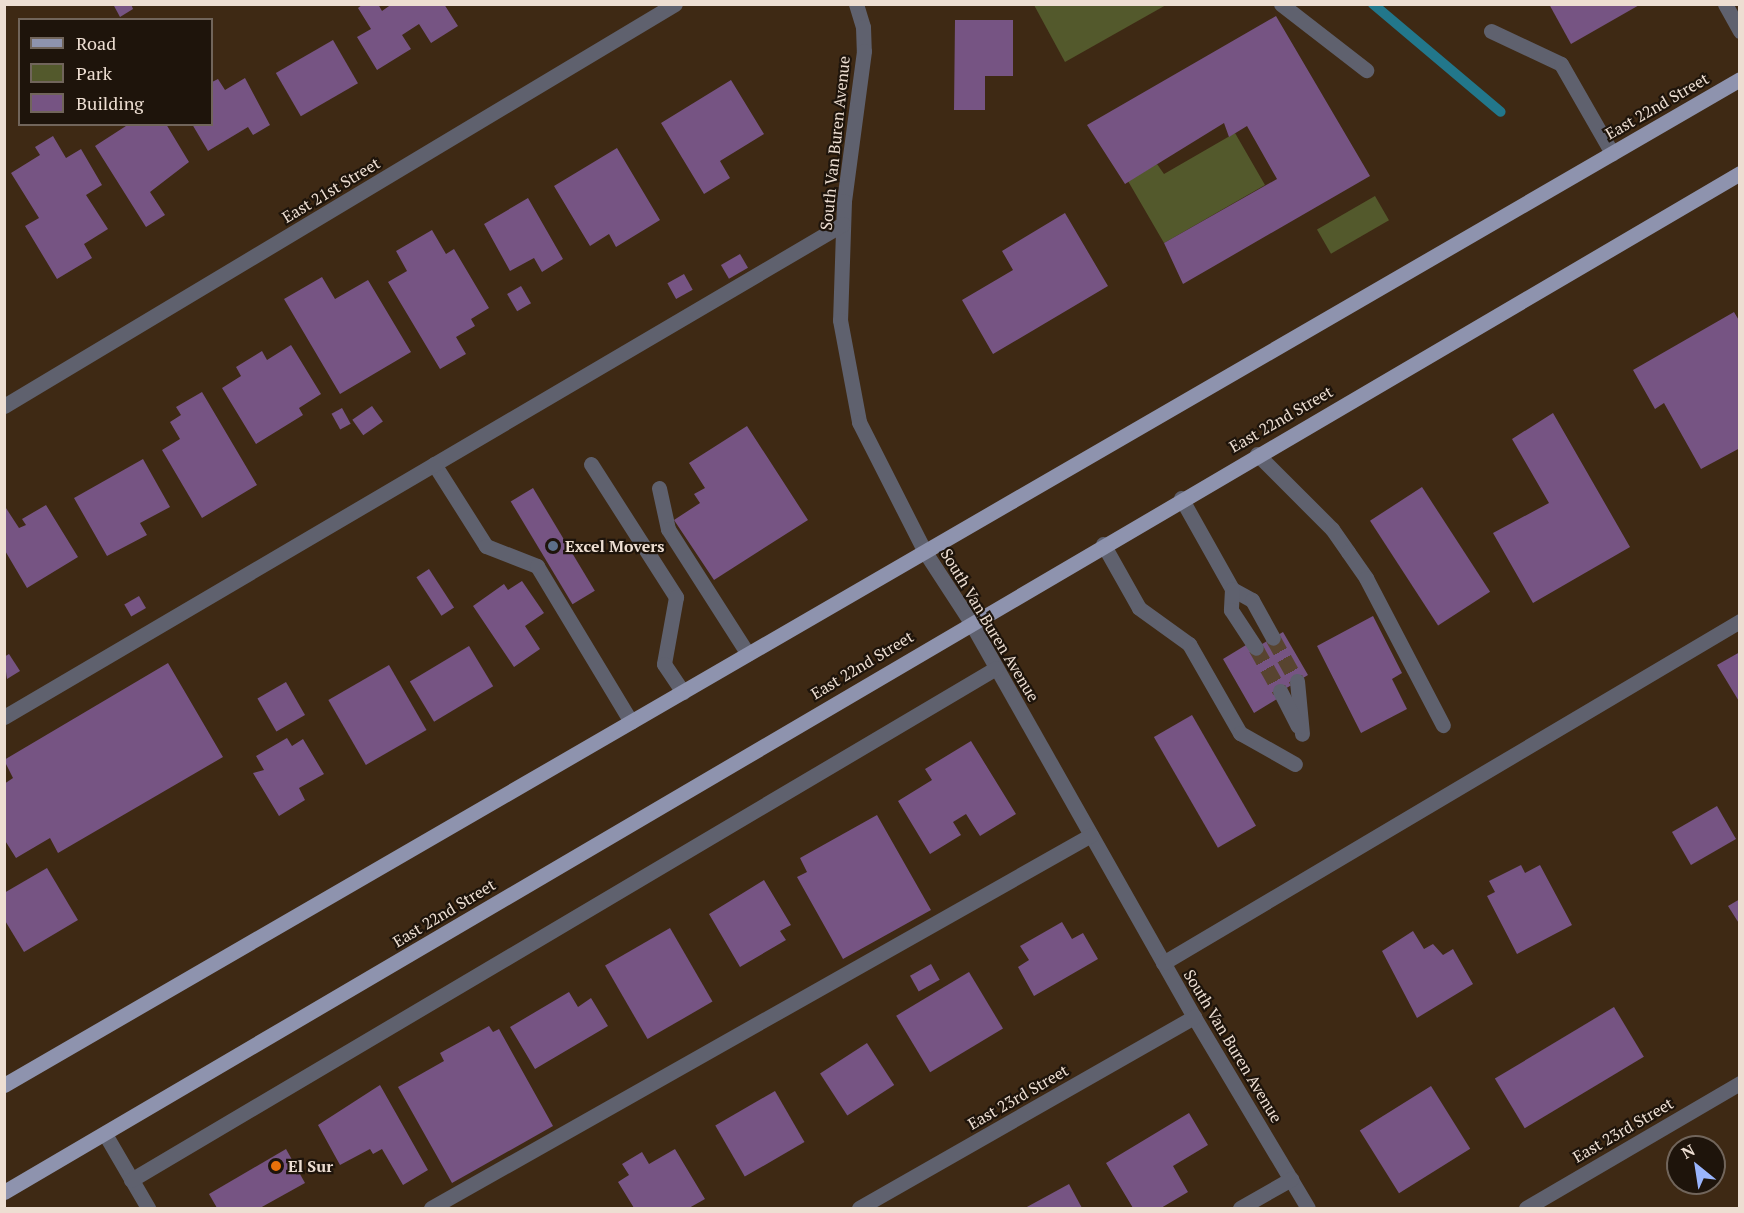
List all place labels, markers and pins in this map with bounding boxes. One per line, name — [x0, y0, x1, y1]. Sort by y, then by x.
place label: Excel Movers — [565, 536, 664, 556]
marker: Excel Movers — [546, 539, 560, 553]
place label: El Sur — [288, 1156, 333, 1176]
marker: El Sur — [269, 1159, 283, 1173]

